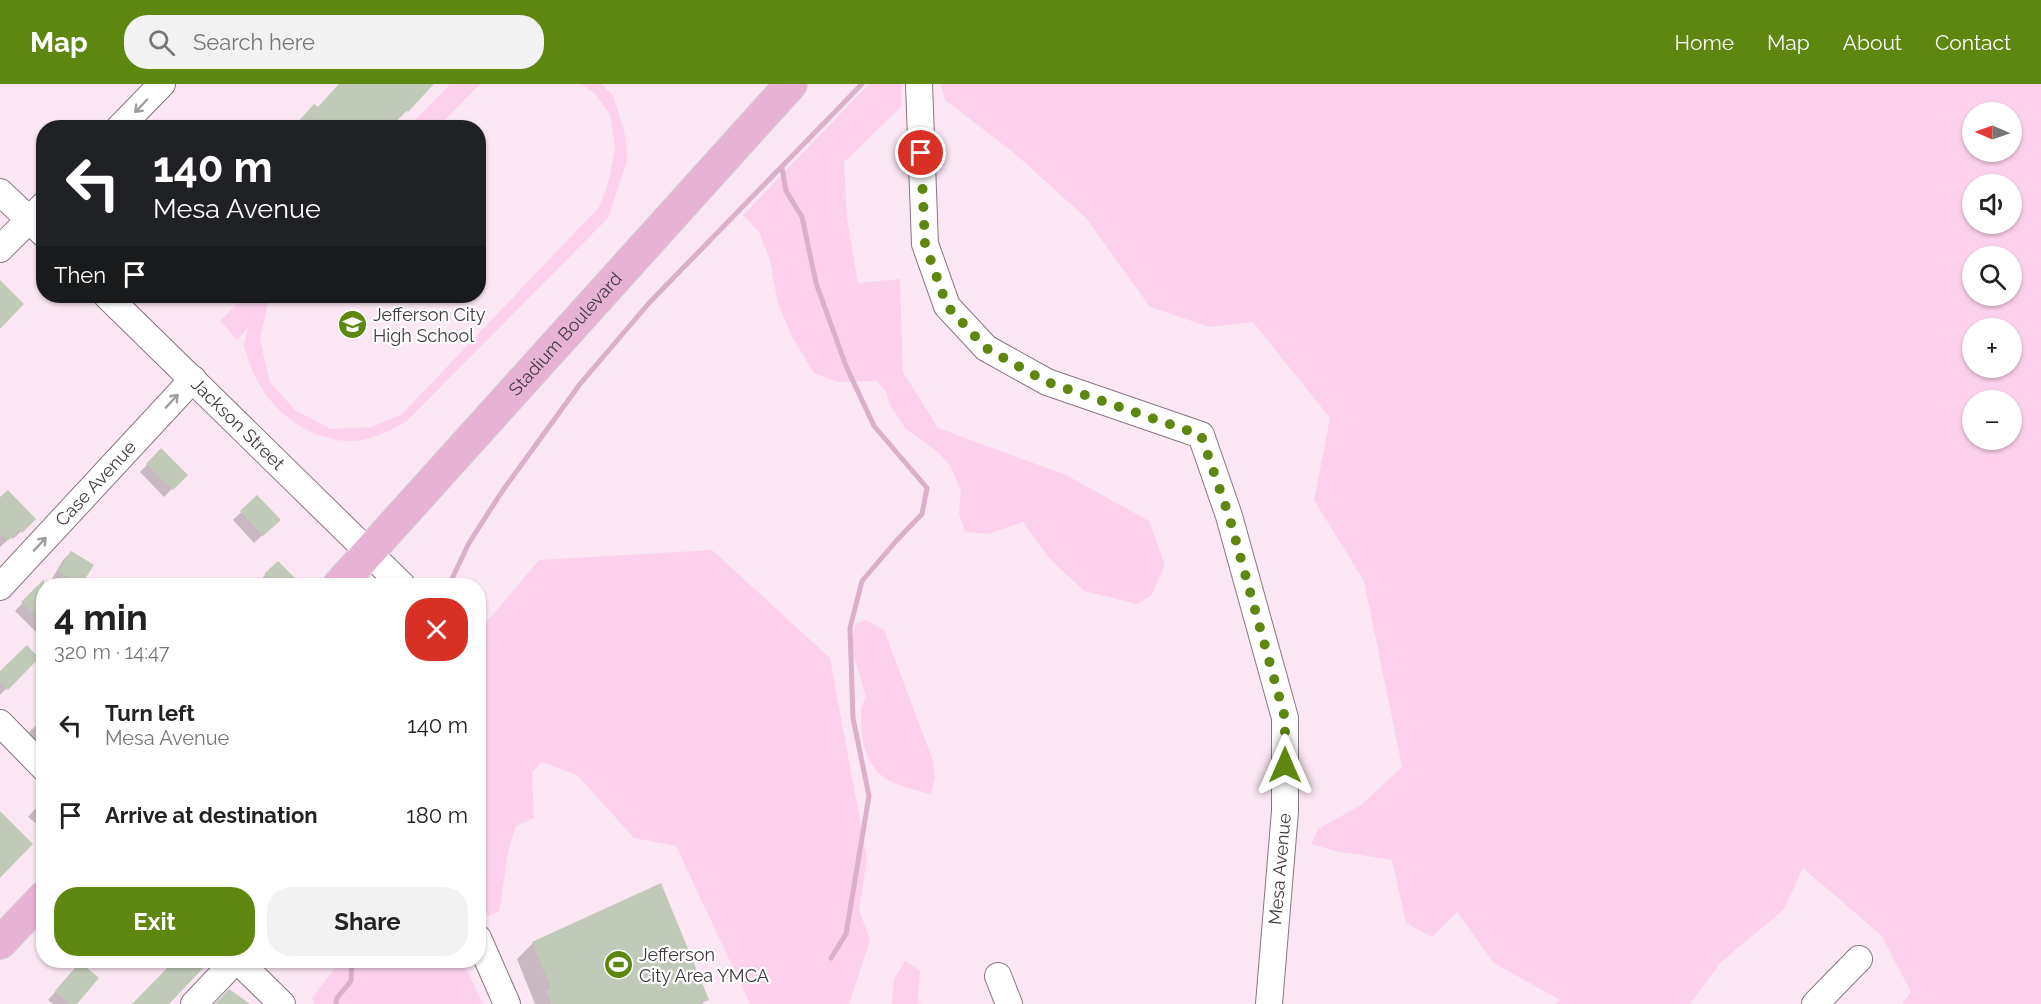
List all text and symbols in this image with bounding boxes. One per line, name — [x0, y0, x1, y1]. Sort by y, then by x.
search box — [124, 15, 544, 69]
text: Map — [30, 26, 88, 59]
icon: search — [145, 26, 178, 59]
text: Search here — [193, 29, 315, 55]
text: Home — [1675, 30, 1734, 55]
text: Map — [1767, 30, 1810, 55]
text: About — [1843, 30, 1902, 55]
text: Contact — [1935, 30, 2011, 55]
one-way arrow — [133, 98, 148, 113]
north arrow — [1962, 102, 2022, 162]
map controls — [1962, 102, 2022, 450]
pin — [895, 127, 946, 178]
icon: arrive — [904, 136, 937, 169]
text: 140 m — [153, 143, 273, 192]
icon: left — [54, 144, 132, 222]
button: sound — [1962, 174, 2022, 234]
text: Mesa Avenue — [153, 193, 321, 224]
button: search — [1962, 246, 2022, 306]
icon: arrive — [118, 258, 151, 291]
text: Then — [54, 262, 106, 288]
street label: Stadium Boulevard — [504, 268, 626, 400]
place label: Jefferson City High School — [373, 304, 486, 346]
school or university icon: Jefferson City High School — [336, 309, 368, 341]
button: + — [1962, 318, 2022, 378]
street label: Jackson Street — [187, 373, 289, 474]
button: − — [1962, 390, 2022, 450]
one-way arrow — [165, 394, 179, 409]
street label: Case Avenue — [51, 436, 140, 530]
one-way arrow — [33, 537, 47, 552]
text: 4 min — [54, 596, 148, 638]
button: close — [405, 598, 468, 661]
text: 320 m · 14:47 — [54, 640, 170, 664]
text: Turn left — [105, 700, 195, 726]
icon: left — [54, 709, 87, 742]
text: 140 m — [407, 712, 468, 738]
text: Mesa Avenue — [105, 726, 229, 750]
position arrow — [1253, 733, 1317, 797]
icon: arrive — [54, 799, 87, 832]
text: Arrive at destination — [105, 802, 318, 828]
text: 180 m — [406, 802, 468, 828]
street label: Mesa Avenue — [1264, 812, 1295, 926]
button: Exit — [54, 887, 255, 956]
button: Share — [267, 887, 468, 956]
place label: Jefferson City Area YMCA — [639, 944, 769, 986]
sports icon: Jefferson City Area YMCA — [602, 949, 634, 981]

